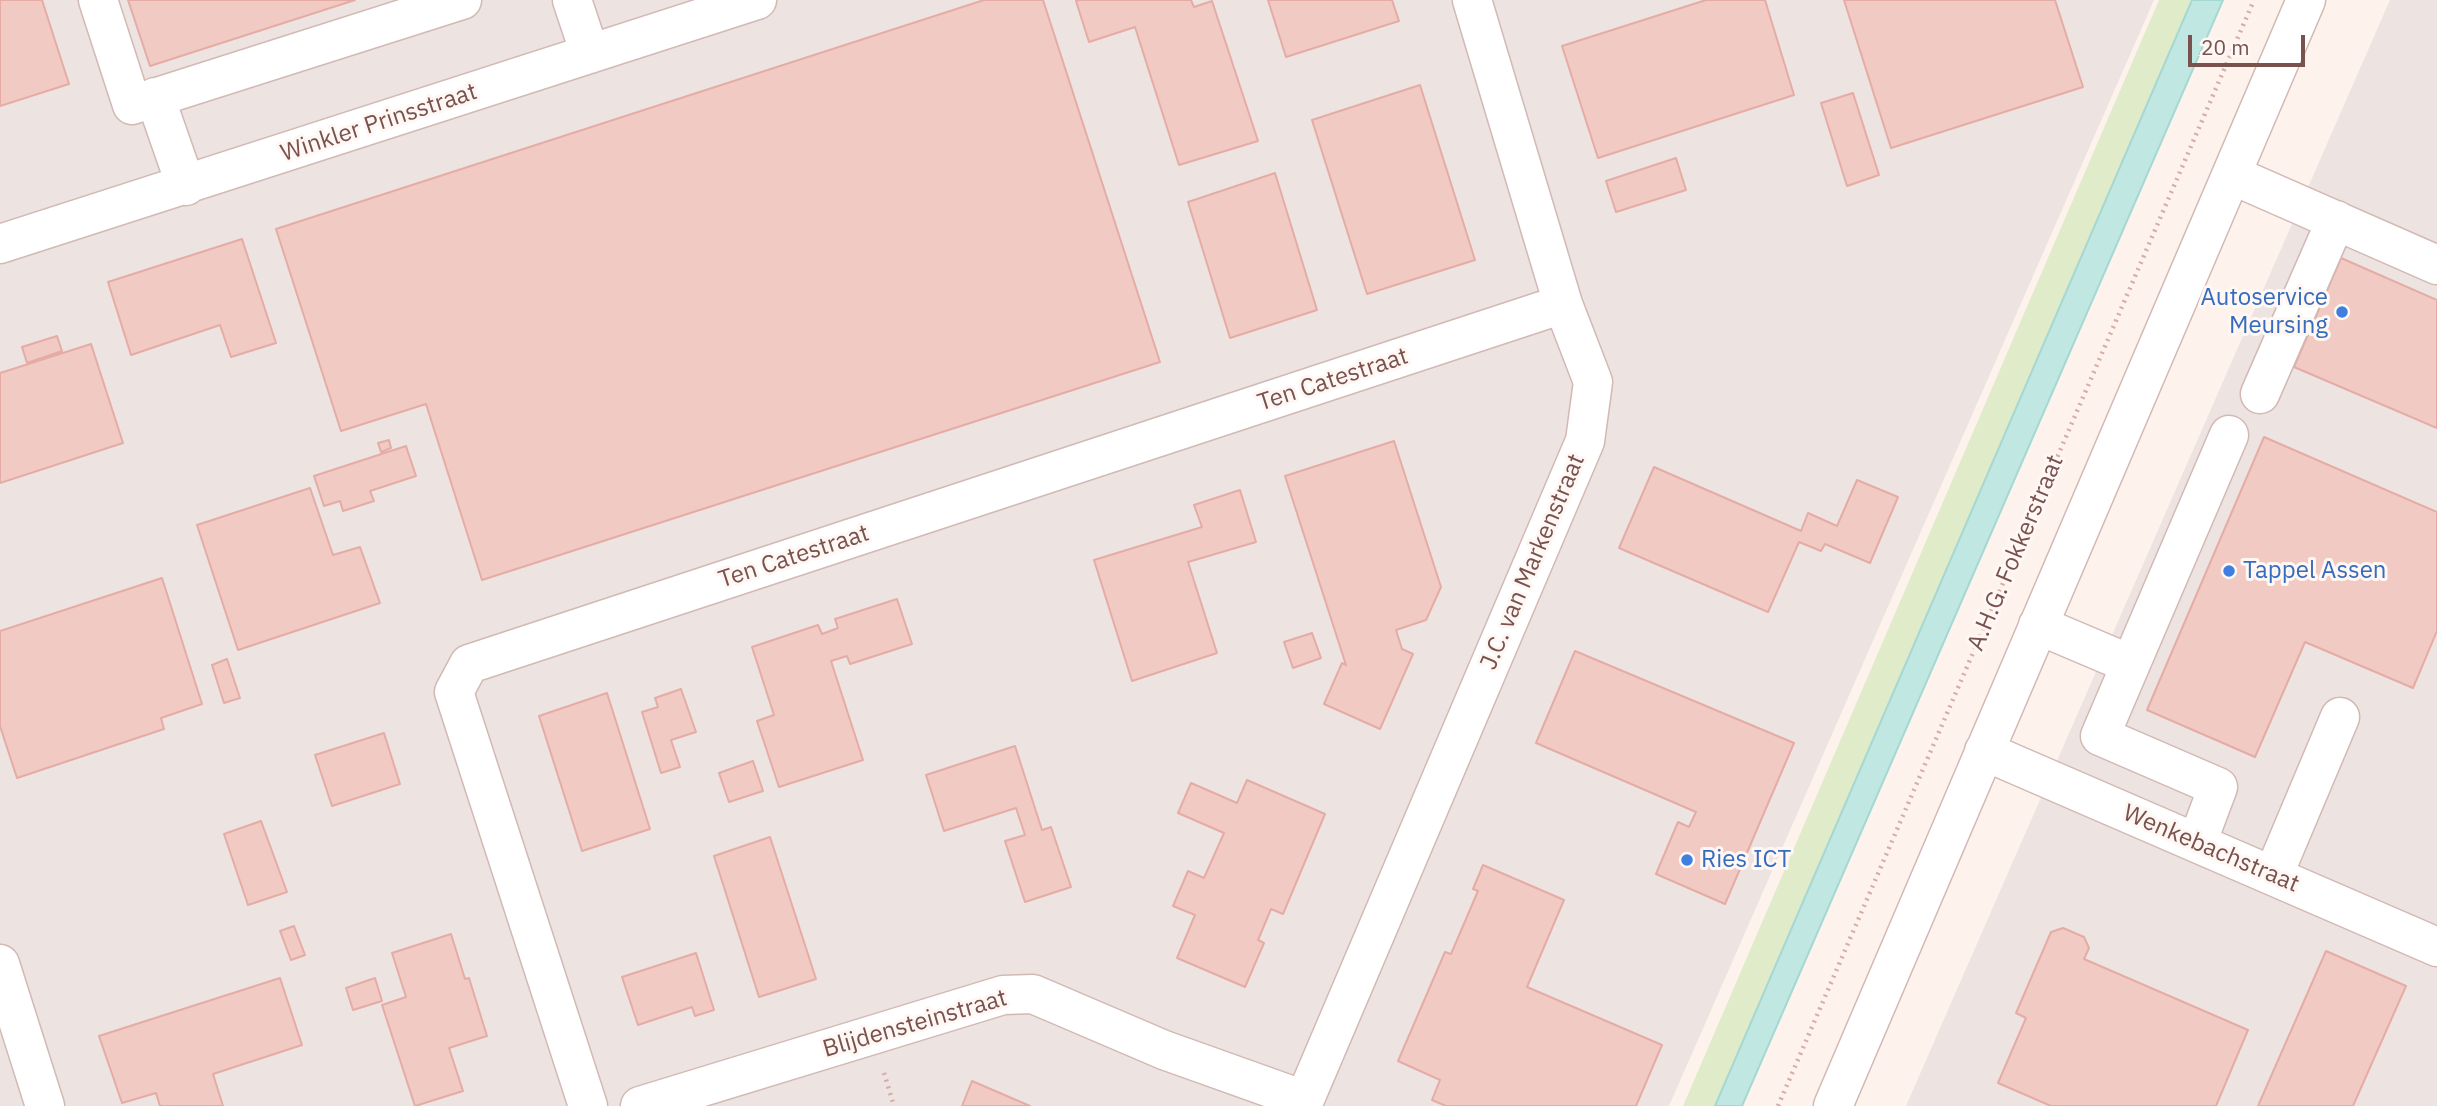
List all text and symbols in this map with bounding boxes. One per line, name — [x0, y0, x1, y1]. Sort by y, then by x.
scale bar — [2192, 21, 2309, 65]
text: 20 m — [2201, 33, 2250, 61]
street label: Winkler Prinsstraat — [277, 78, 481, 168]
place label: Autoservice Meursing — [2200, 284, 2328, 340]
marker: Autoservice Meursing — [2334, 304, 2350, 320]
street label: Ten Catestraat — [1254, 342, 1412, 418]
street label: J.C. van Markenstraat — [1475, 450, 1591, 674]
street label: A.H.G. Fokkerstraat — [1962, 451, 2070, 655]
street label: Ten Catestraat — [715, 519, 873, 595]
place label: Tappel Assen — [2243, 557, 2386, 585]
marker: Tappel Assen — [2221, 563, 2237, 579]
street label: Wenkebachstraat — [2119, 799, 2303, 899]
place label: Ries ICT — [1701, 846, 1791, 874]
marker: Ries ICT — [1679, 852, 1695, 868]
street label: Blijdensteinstraat — [820, 984, 1010, 1064]

